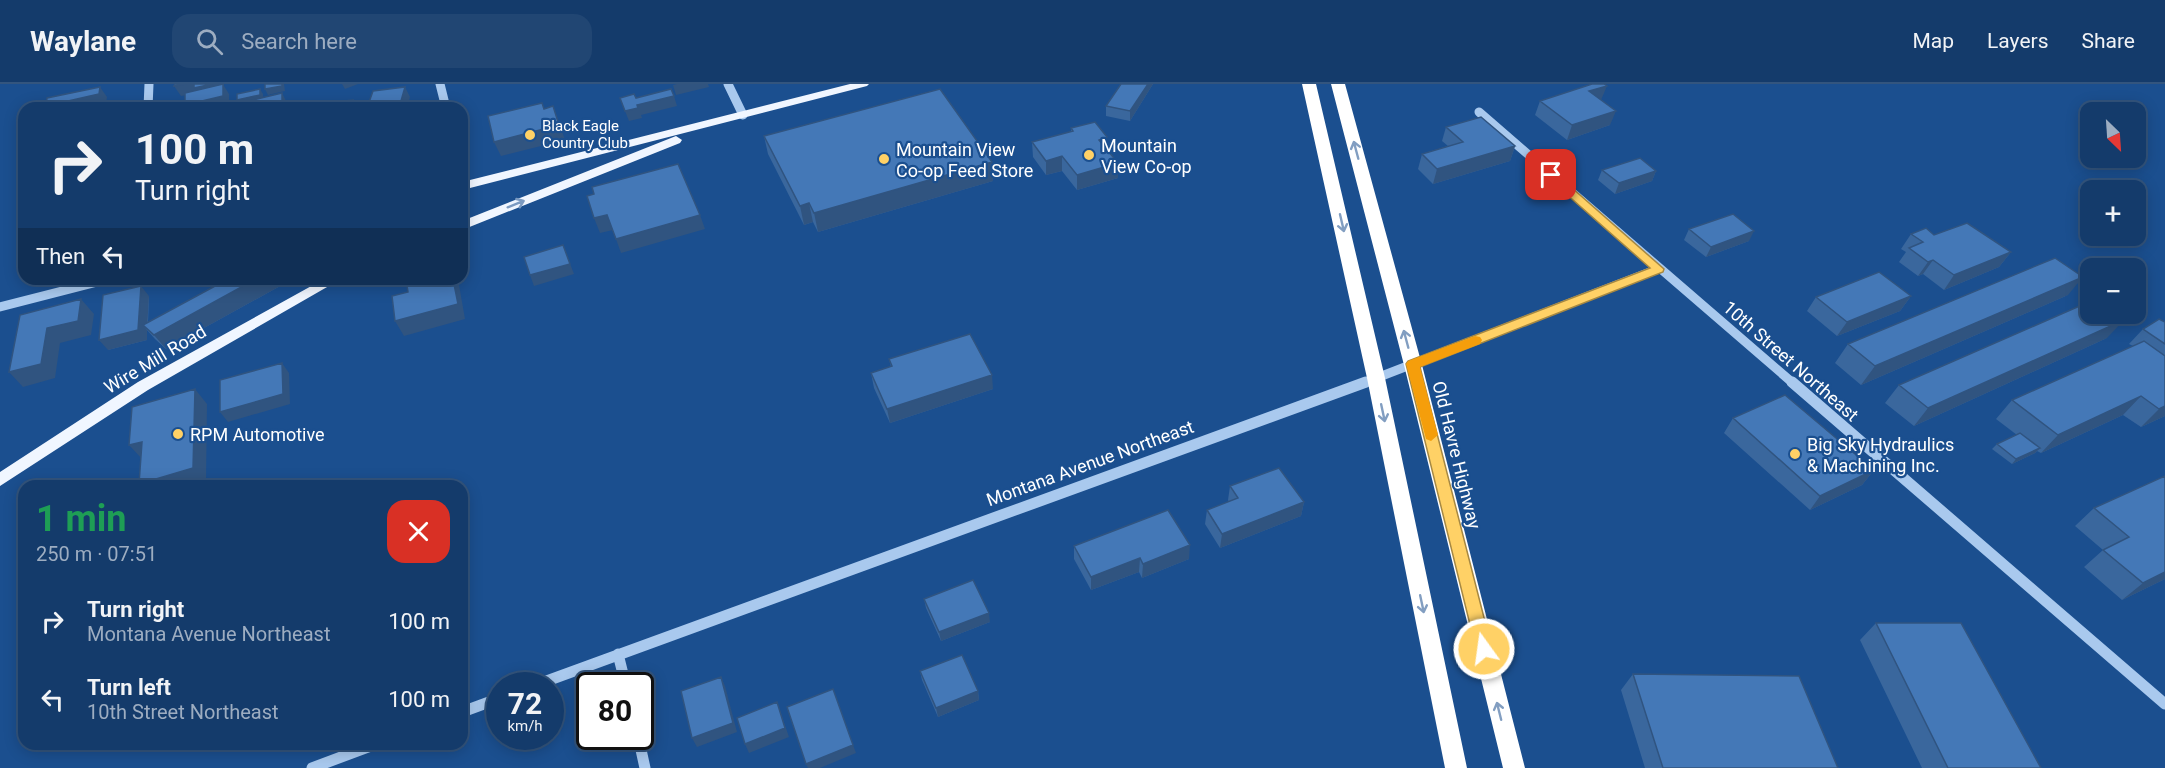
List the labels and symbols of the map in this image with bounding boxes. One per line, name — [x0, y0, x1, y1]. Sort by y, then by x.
north arrow — [2080, 102, 2146, 168]
place label: Black Eagle Country Club — [542, 117, 628, 152]
marker: Black Eagle Country Club — [523, 128, 537, 142]
place label: Mountain View Co-op — [1101, 135, 1192, 177]
place label: Mountain View Co-op Feed Store — [896, 139, 1033, 181]
one-way arrow — [1350, 141, 1361, 160]
marker: Mountain View Co-op — [1082, 148, 1096, 162]
pin — [1525, 149, 1576, 200]
marker: Mountain View Co-op Feed Store — [877, 152, 891, 166]
one-way arrow — [506, 198, 525, 209]
one-way arrow — [1336, 213, 1348, 232]
street label: 10th Street Northeast — [1719, 297, 1863, 426]
street label: Wire Mill Road — [100, 320, 210, 398]
one-way arrow — [1400, 330, 1411, 349]
street label: Old Havre Highway — [1428, 379, 1486, 531]
one-way arrow — [1378, 403, 1389, 422]
street label: Montana Avenue Northeast — [983, 416, 1197, 510]
place label: RPM Automotive — [190, 424, 325, 445]
marker: RPM Automotive — [171, 427, 185, 441]
place label: Big Sky Hydraulics & Machining Inc. — [1807, 434, 1954, 476]
marker: Big Sky Hydraulics & Machining Inc. — [1788, 447, 1802, 461]
one-way arrow — [1417, 594, 1428, 614]
position arrow — [1452, 617, 1516, 681]
speed limit sign: 80 — [576, 672, 654, 750]
one-way arrow — [1493, 702, 1505, 721]

